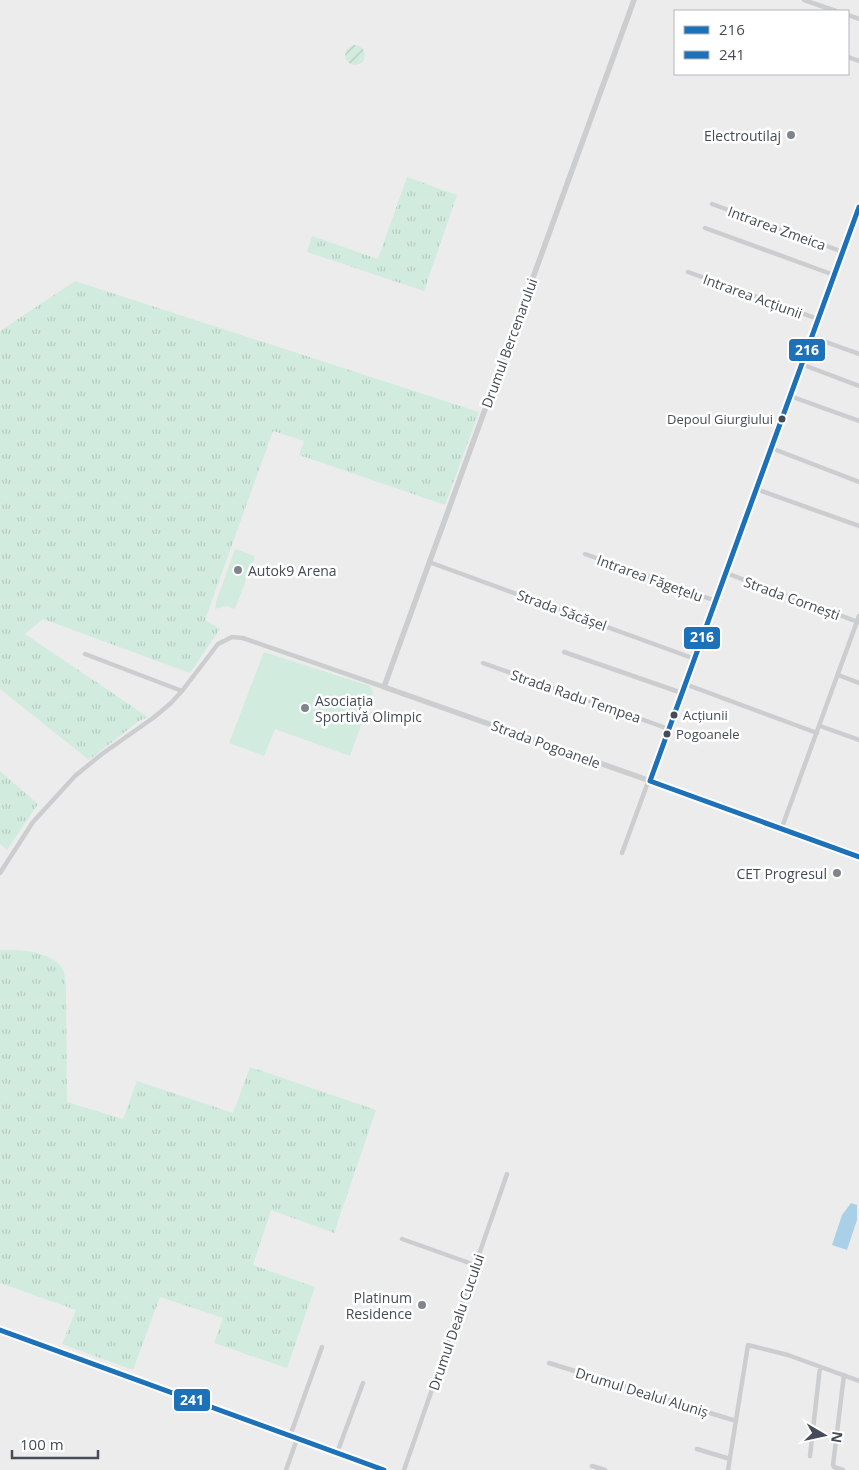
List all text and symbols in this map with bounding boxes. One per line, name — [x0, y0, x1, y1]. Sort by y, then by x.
legend — [674, 10, 849, 75]
text: 216 — [719, 19, 745, 39]
text: 241 — [719, 44, 745, 64]
place label: Electroutilaj — [704, 126, 781, 145]
marker: Electroutilaj — [785, 129, 797, 141]
street label: Intrarea Zmeica — [725, 201, 829, 255]
street label: Intrarea Acțiunii — [701, 269, 805, 323]
street label: Drumul Bercenarului — [477, 276, 541, 410]
line badge: 216 — [788, 338, 826, 362]
text: 216 — [795, 340, 819, 359]
place label: Depoul Giurgiului — [667, 410, 773, 428]
marker: Depoul Giurgiului — [777, 414, 787, 424]
street label: Intrarea Făgețelu — [594, 550, 706, 606]
place label: Autok9 Arena — [248, 561, 337, 580]
marker: Autok9 Arena — [232, 564, 244, 576]
street label: Strada Cornești — [741, 572, 843, 624]
street label: Strada Săcășel — [515, 585, 609, 635]
line badge: 216 — [683, 626, 721, 650]
text: 216 — [690, 627, 714, 646]
street label: Strada Radu Tempea — [509, 665, 643, 727]
place label: Asociația Sportivă Olimpic — [315, 691, 422, 726]
marker: Asociația Sportivă Olimpic — [299, 702, 311, 714]
place label: Acțiunii — [683, 706, 728, 724]
marker: Acțiunii — [669, 710, 679, 720]
street label: Strada Pogoanele — [489, 715, 603, 773]
place label: Pogoanele — [676, 725, 740, 743]
marker: Pogoanele — [662, 729, 672, 739]
place label: CET Progresul — [737, 864, 827, 883]
marker: CET Progresul — [831, 867, 843, 879]
street label: Drumul Dealu Cucului — [424, 1251, 488, 1393]
place label: Platinum Residence — [346, 1288, 412, 1323]
marker: Platinum Residence — [416, 1299, 428, 1311]
street label: Drumul Dealul Aluniș — [573, 1363, 711, 1421]
line badge: 241 — [173, 1388, 211, 1412]
text: 241 — [180, 1390, 204, 1409]
north arrow — [799, 1410, 849, 1460]
scale bar — [12, 1428, 99, 1460]
text: N — [827, 1430, 848, 1444]
text: 100 m — [20, 1434, 64, 1454]

